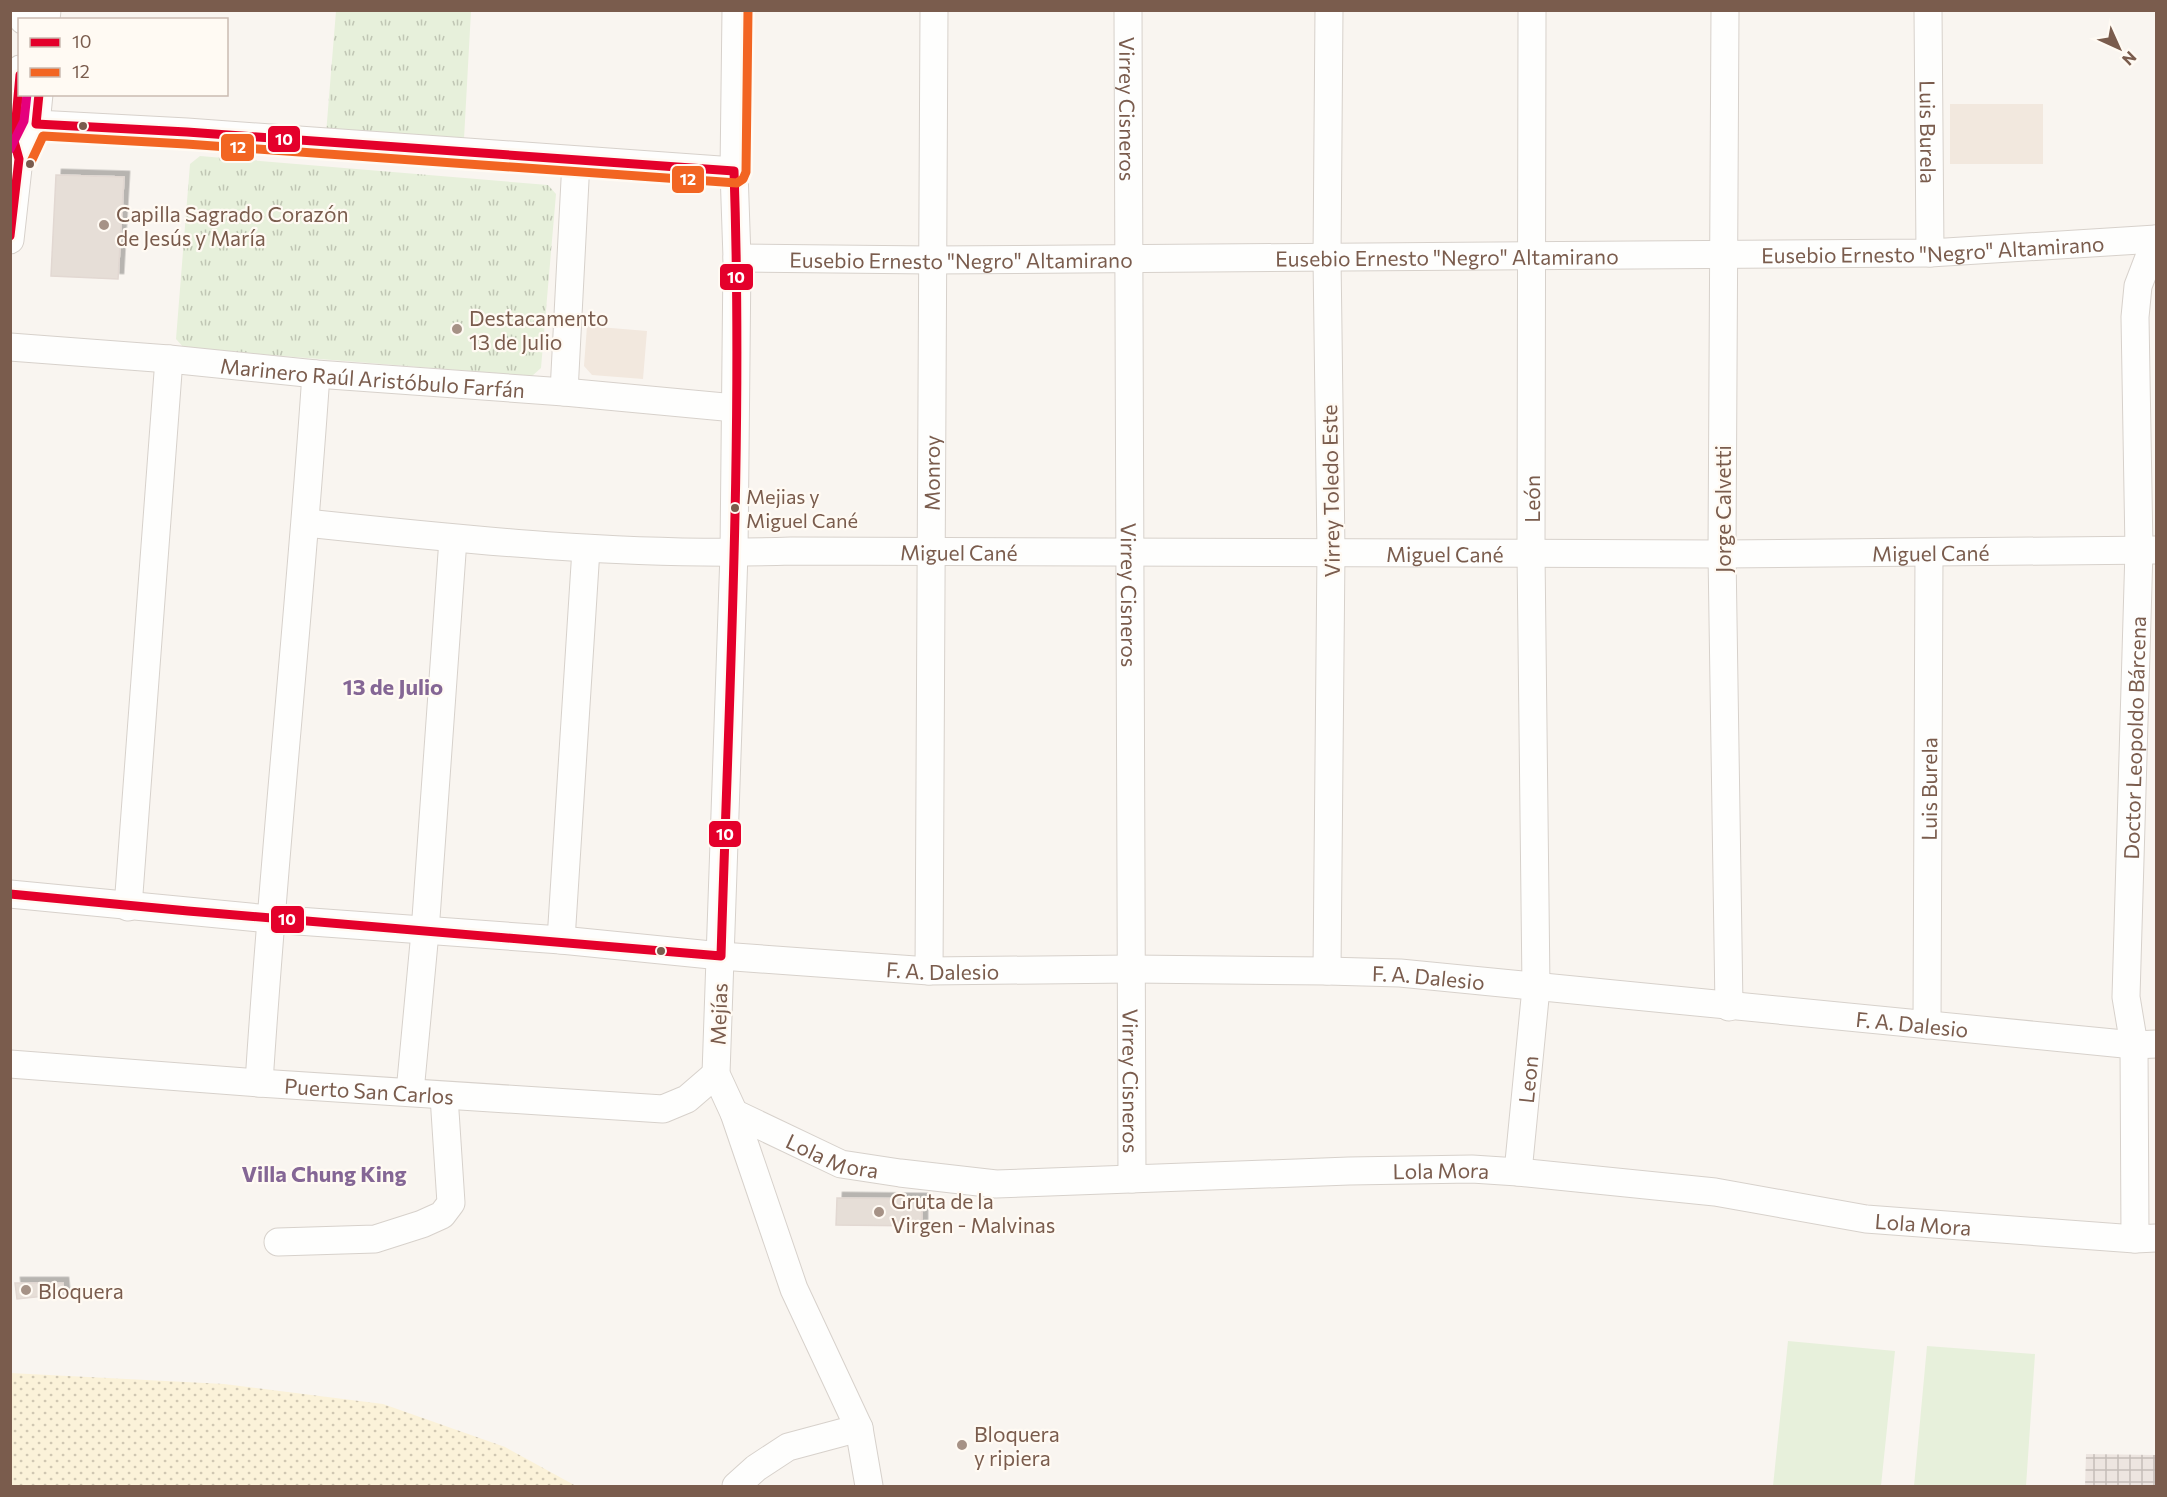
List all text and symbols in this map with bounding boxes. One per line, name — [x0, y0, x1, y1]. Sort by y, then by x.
legend — [18, 18, 228, 96]
north arrow — [2089, 18, 2149, 78]
text: 10 — [72, 30, 91, 52]
street label: Virrey Cisneros — [1116, 37, 1141, 181]
text: N — [2119, 48, 2141, 70]
text: 12 — [72, 60, 90, 82]
street label: Luis Burela — [1916, 80, 1942, 184]
unlabelled marker — [77, 120, 89, 132]
line badge: 10 — [267, 125, 301, 153]
text: 10 — [275, 129, 293, 148]
line badge: 12 — [220, 133, 255, 162]
text: 12 — [230, 137, 246, 156]
unlabelled marker — [24, 158, 36, 170]
line badge: 12 — [671, 165, 705, 194]
text: 12 — [680, 169, 696, 188]
place label: Capilla Sagrado Corazón de Jesús y María — [116, 201, 348, 250]
marker: Capilla Sagrado Corazón de Jesús y María — [97, 218, 111, 232]
street label: Eusebio Ernesto "Negro" Altamirano — [1761, 230, 2105, 267]
street label: Eusebio Ernesto "Negro" Altamirano — [1275, 243, 1619, 270]
street label: Eusebio Ernesto "Negro" Altamirano — [789, 246, 1133, 273]
line badge: 10 — [719, 263, 754, 291]
text: 10 — [727, 267, 745, 286]
place label: Destacamento 13 de Julio — [469, 305, 608, 354]
marker: Destacamento 13 de Julio — [450, 322, 464, 336]
street label: Marinero Raúl Aristóbulo Farfán — [219, 352, 526, 402]
street label: Virrey Toledo Este — [1316, 404, 1344, 578]
street label: Monroy — [918, 435, 943, 511]
street label: Jorge Calvetti — [1710, 445, 1735, 573]
street label: León — [1519, 475, 1544, 523]
place label: Mejias y Miguel Cané — [746, 484, 858, 532]
marker: Mejias y Miguel Cané — [729, 502, 741, 514]
street label: Virrey Cisneros — [1117, 523, 1143, 667]
street label: Miguel Cané — [900, 539, 1018, 564]
street label: Miguel Cané — [1872, 539, 1990, 565]
street label: Miguel Cané — [1386, 540, 1504, 566]
street label: Doctor Leopoldo Bárcena — [2118, 616, 2150, 860]
district label: 13 de Julio — [343, 673, 443, 700]
street label: Luis Burela — [1915, 737, 1941, 841]
line badge: 10 — [708, 820, 742, 848]
text: 10 — [716, 824, 734, 843]
line badge: 10 — [270, 905, 305, 934]
text: 10 — [278, 909, 296, 928]
unlabelled marker — [655, 945, 667, 957]
street label: F. A. Dalesio — [885, 955, 999, 984]
street label: F. A. Dalesio — [1372, 960, 1486, 994]
street label: Mejías — [704, 982, 732, 1046]
street label: F. A. Dalesio — [1855, 1005, 1970, 1041]
street label: Virrey Cisneros — [1119, 1009, 1144, 1153]
street label: Leon — [1512, 1054, 1542, 1104]
street label: Puerto San Carlos — [283, 1072, 455, 1108]
street label: Lola Mora — [782, 1127, 880, 1182]
street label: Lola Mora — [1392, 1156, 1490, 1183]
district label: Villa Chung King — [241, 1160, 407, 1187]
place label: Gruta de la Virgen - Malvinas — [891, 1188, 1055, 1237]
marker: Gruta de la Virgen - Malvinas — [872, 1205, 886, 1219]
street label: Lola Mora — [1874, 1207, 1972, 1239]
place label: Bloquera — [38, 1278, 124, 1303]
marker: Bloquera — [19, 1283, 33, 1297]
place label: Bloquera y ripiera — [974, 1421, 1060, 1470]
marker: Bloquera y ripiera — [955, 1438, 969, 1452]

